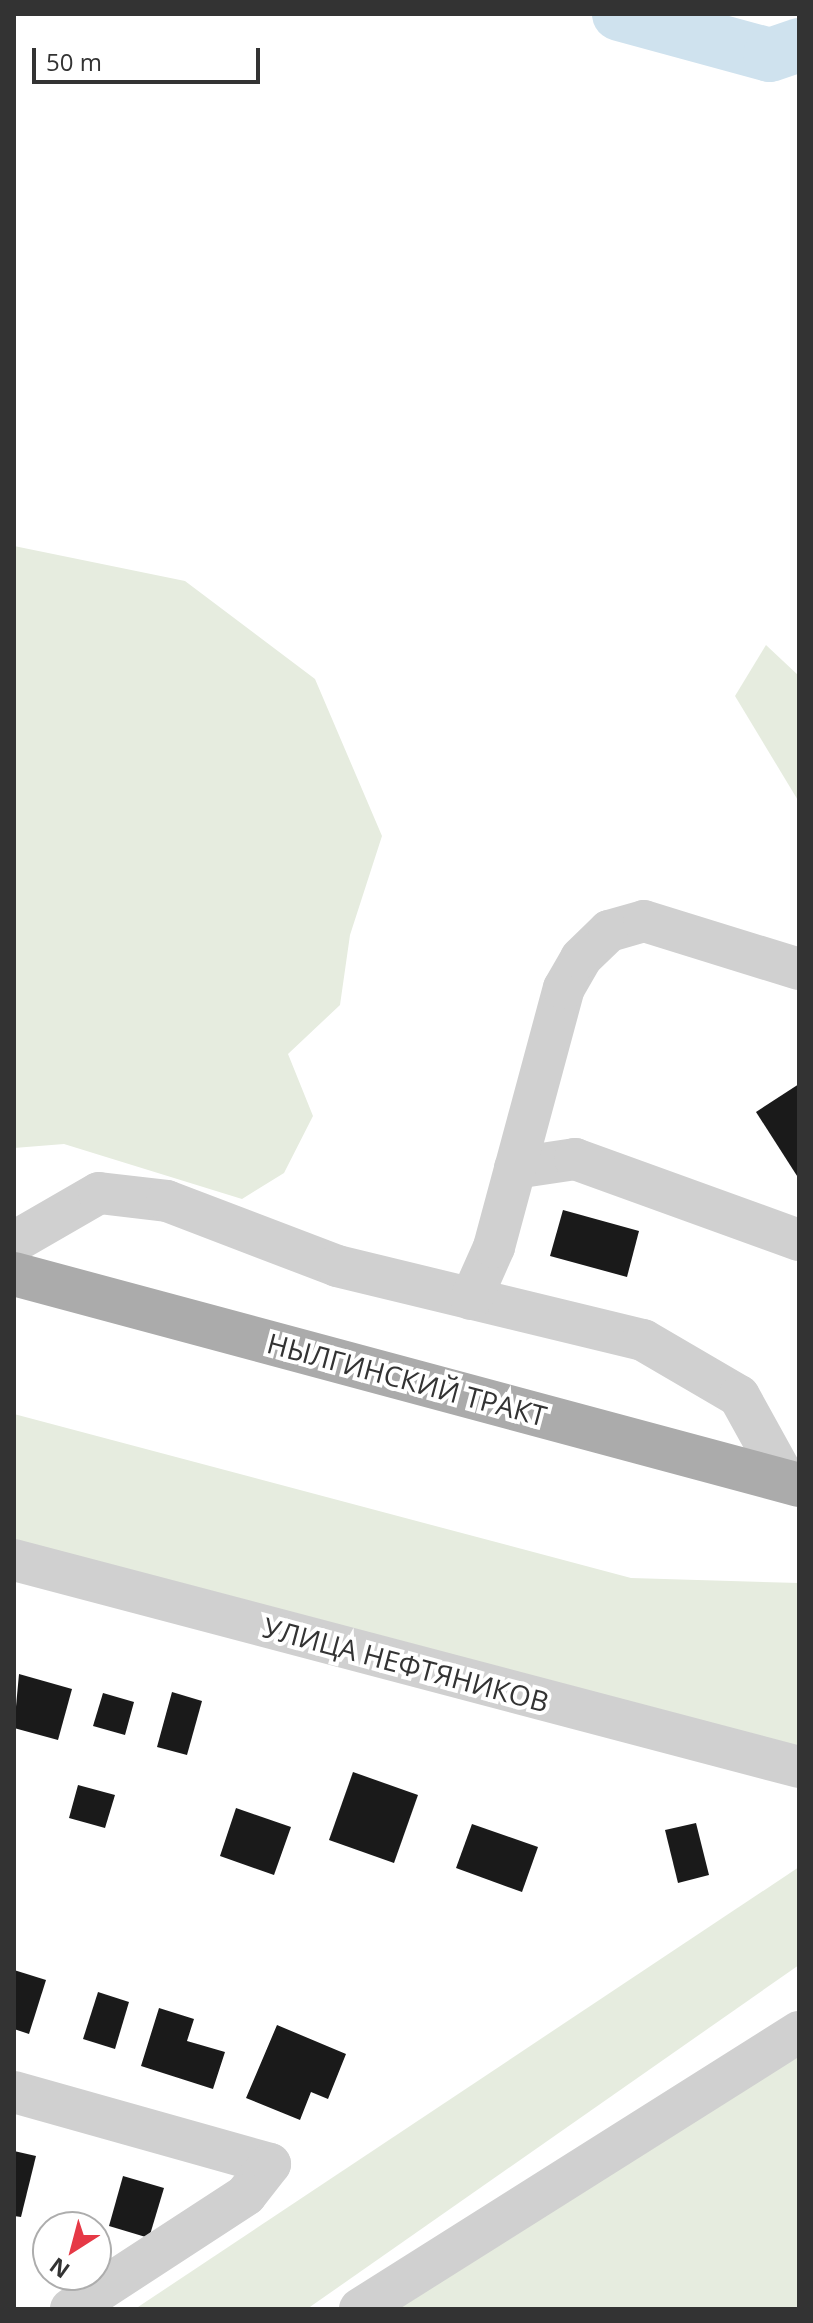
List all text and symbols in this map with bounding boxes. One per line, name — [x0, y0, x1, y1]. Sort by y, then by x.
scale bar — [36, 32, 264, 82]
text: 50 m — [46, 45, 102, 78]
street label: НЫЛГИНСКИЙ ТРАКТ — [264, 1326, 550, 1432]
street label: УЛИЦА НЕФТЯНИКОВ — [259, 1610, 553, 1718]
north arrow — [32, 2211, 112, 2291]
text: N — [43, 2251, 75, 2286]

